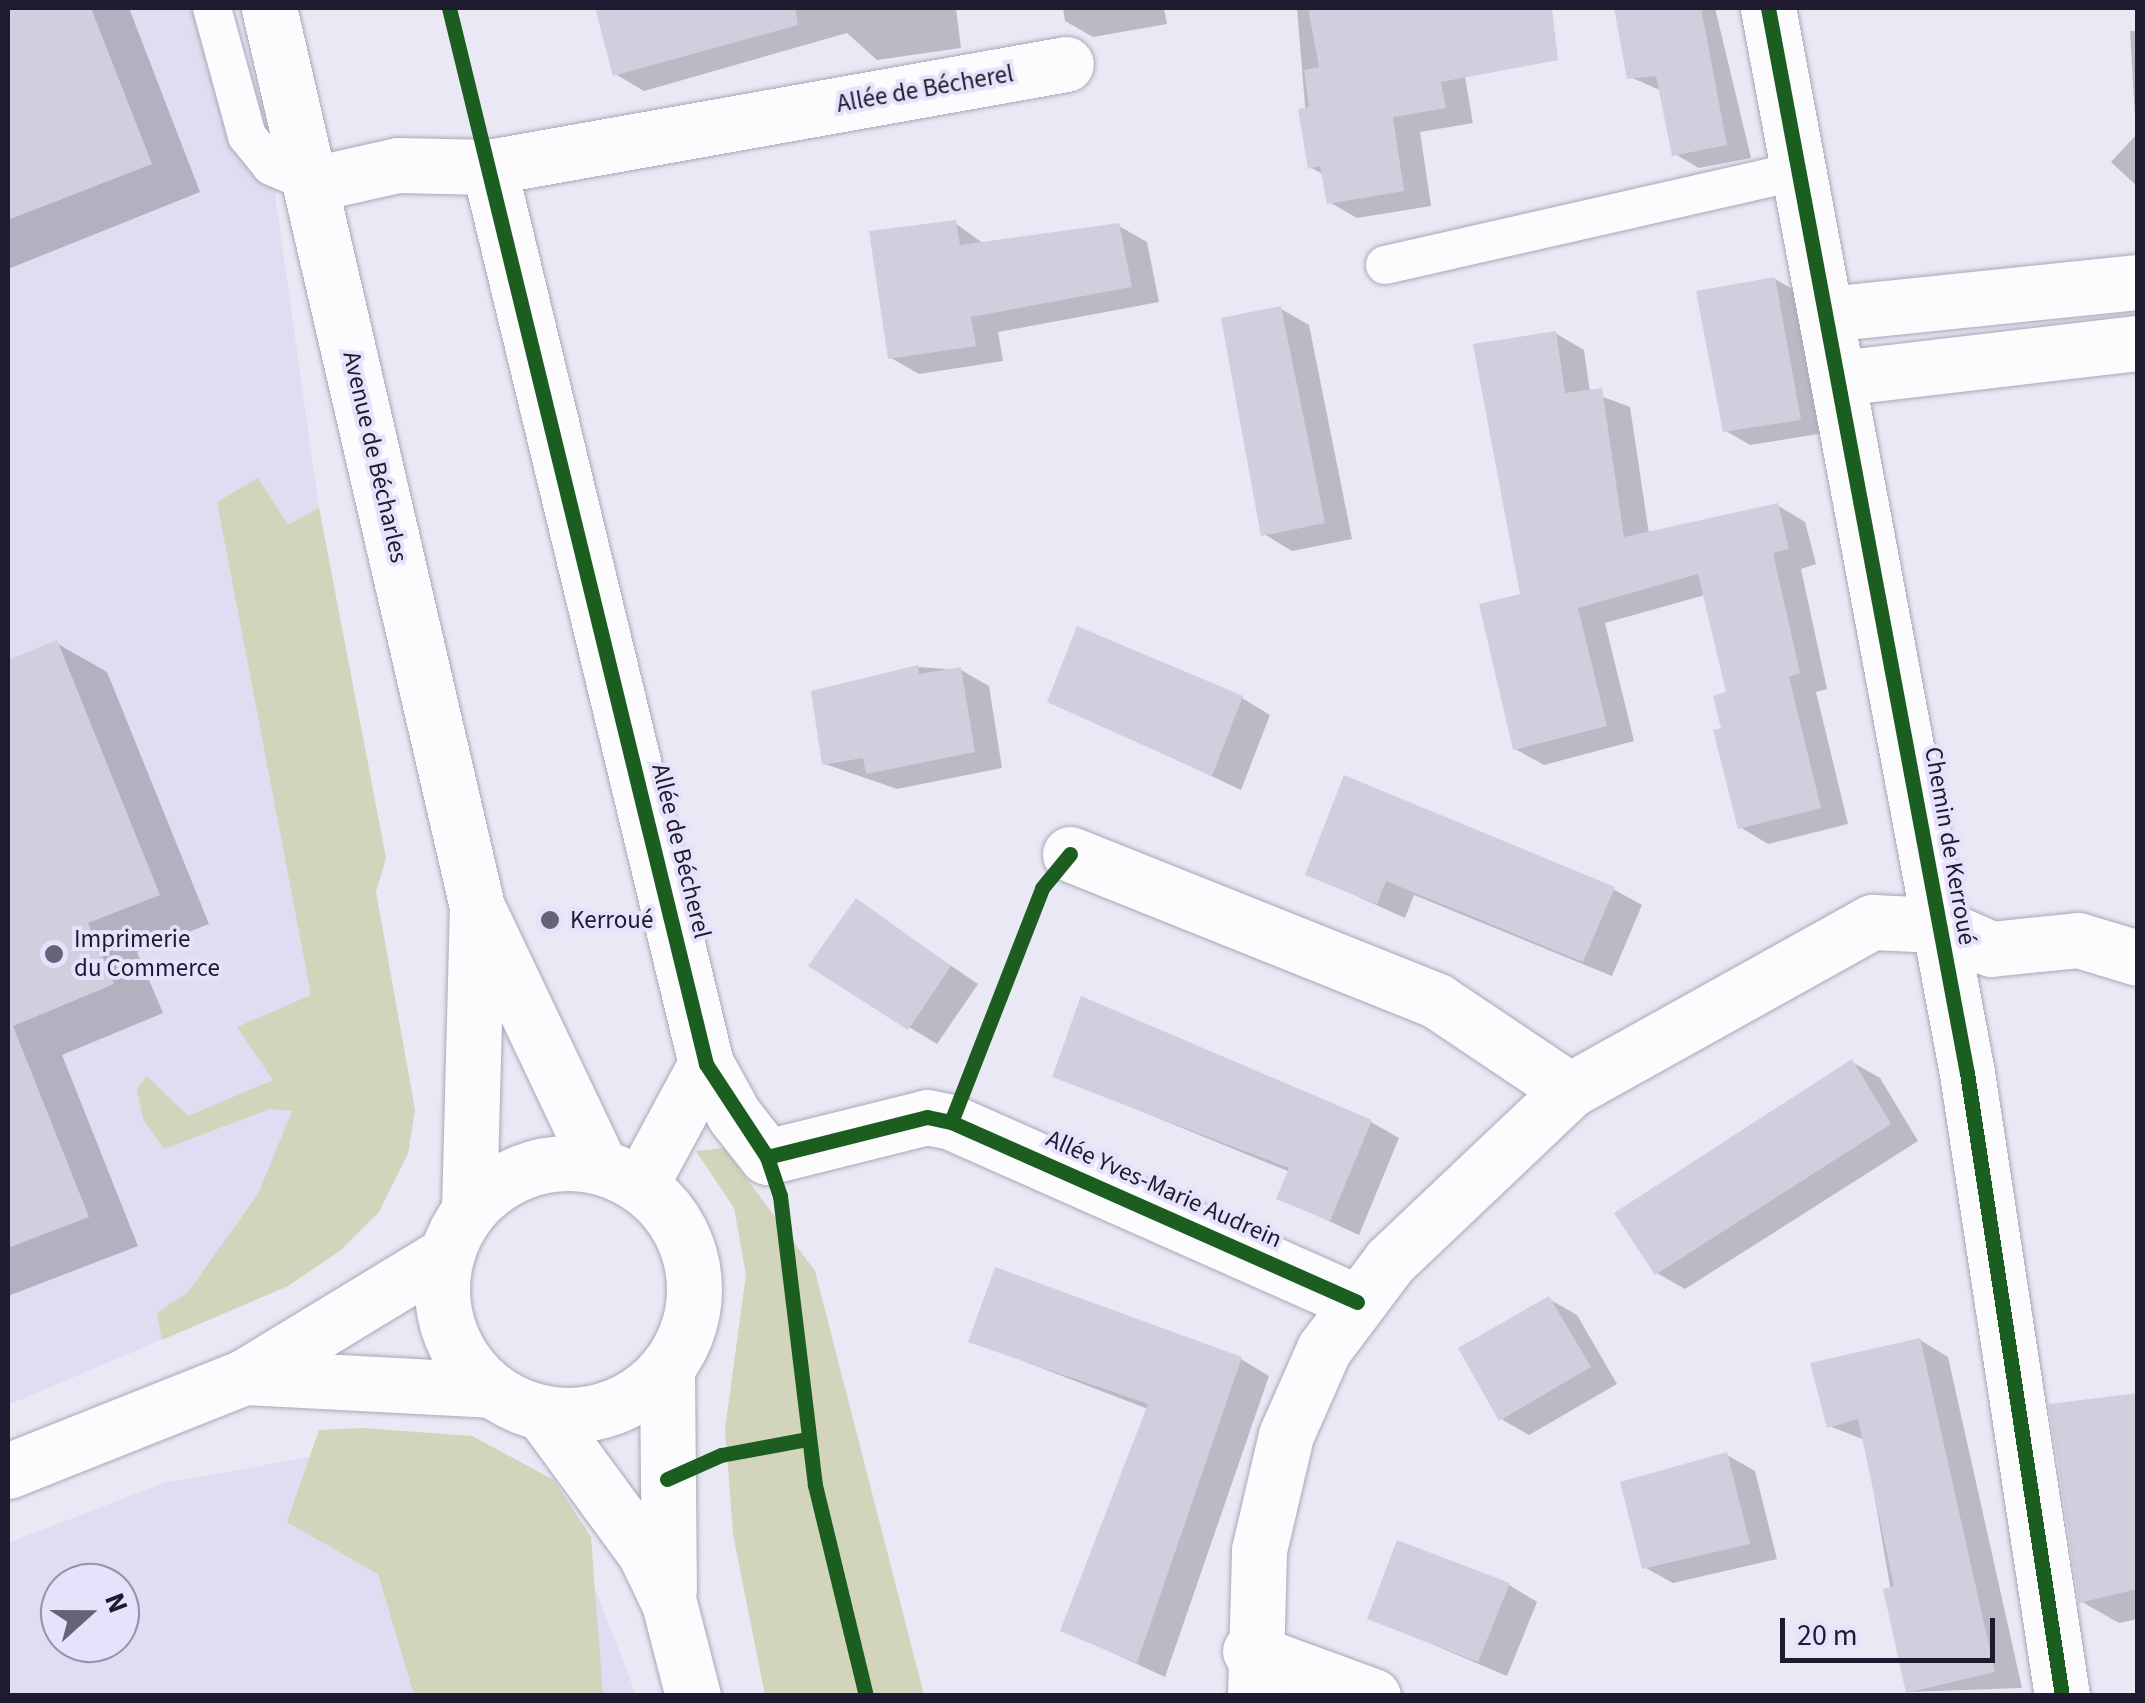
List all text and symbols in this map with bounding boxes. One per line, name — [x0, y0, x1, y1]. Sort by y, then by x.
street label: Allée de Bécherel — [834, 59, 1016, 119]
street label: Avenue de Bécharles — [336, 348, 414, 566]
street label: Chemin de Kerroué — [1918, 745, 1982, 947]
street label: Allée de Bécherel — [645, 760, 717, 942]
place label: Kerroué — [570, 905, 653, 935]
marker: Kerroué — [539, 909, 561, 931]
place label: Imprimerie du Commerce — [74, 925, 220, 984]
marker: Imprimerie du Commerce — [43, 943, 65, 965]
street label: Allée Yves-Marie Audrein — [1042, 1123, 1286, 1255]
north arrow — [40, 1563, 140, 1663]
text: N — [94, 1587, 138, 1619]
scale bar — [1785, 1598, 2000, 1660]
text: 20 m — [1797, 1614, 1858, 1657]

